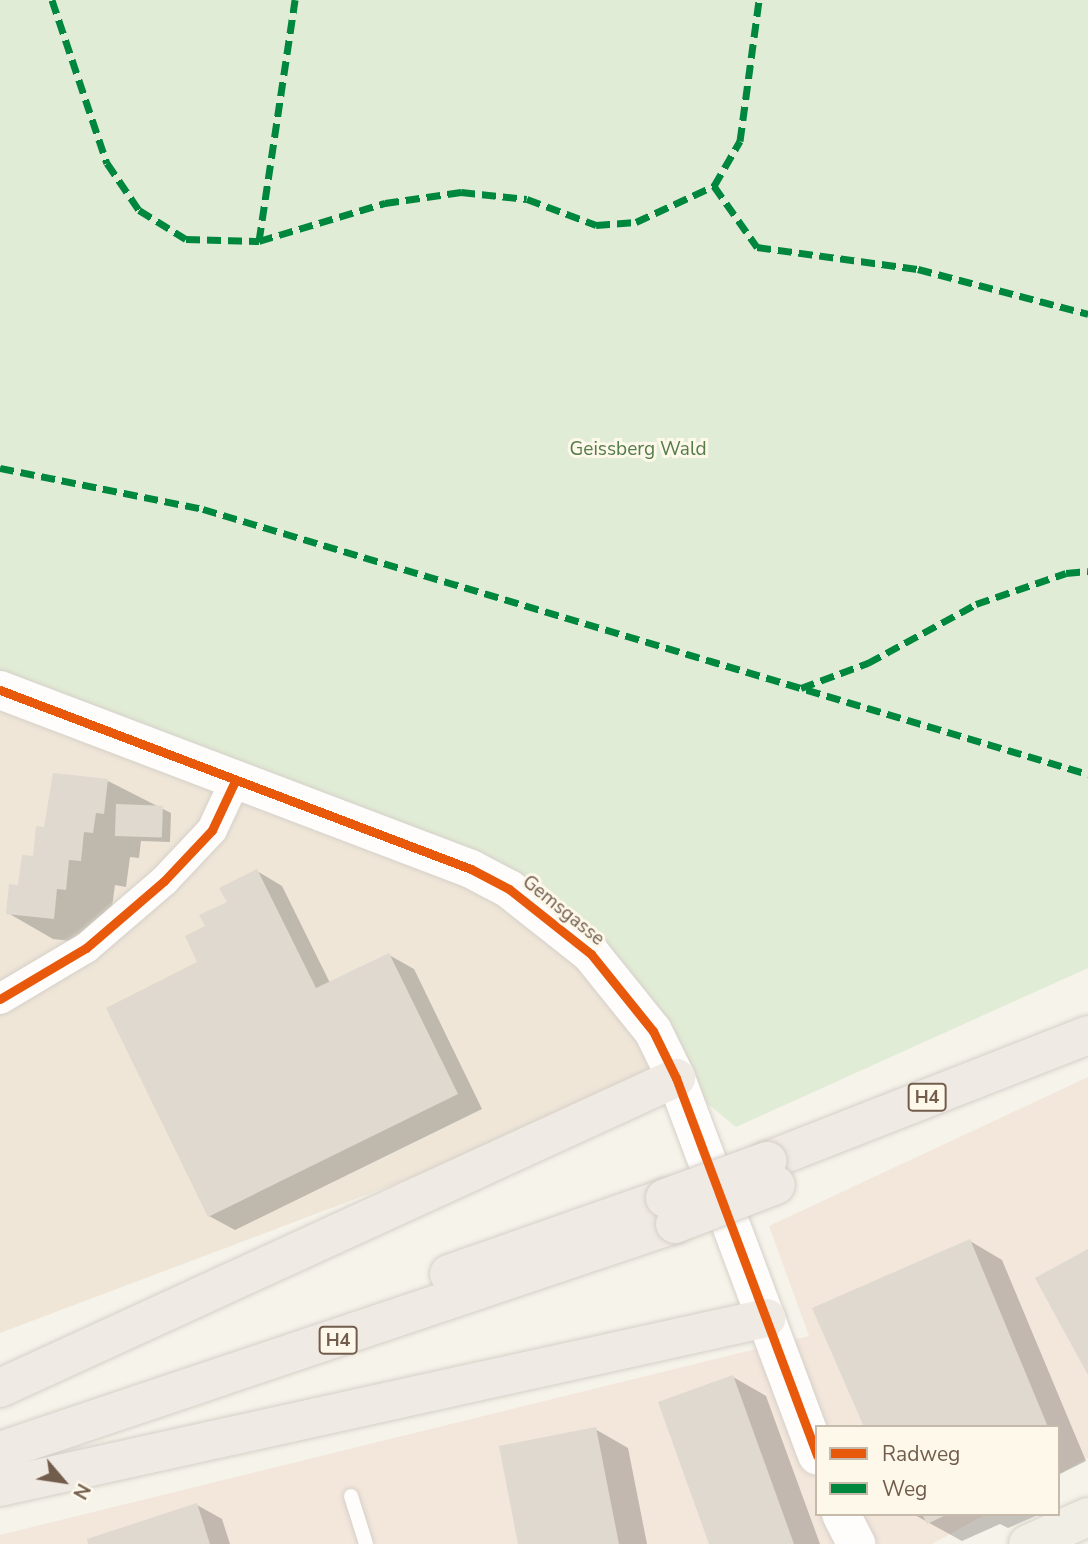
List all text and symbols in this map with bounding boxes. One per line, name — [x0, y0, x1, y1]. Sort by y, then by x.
park label: Geissberg Wald — [570, 439, 706, 461]
street label: Gemsgasse — [517, 871, 609, 951]
road number: H4 — [906, 1082, 948, 1112]
road number: H4 — [317, 1325, 359, 1354]
legend — [815, 1425, 1060, 1516]
text: Radweg — [882, 1440, 960, 1468]
north arrow — [28, 1446, 98, 1516]
text: Weg — [882, 1475, 927, 1503]
text: N — [67, 1479, 96, 1504]

